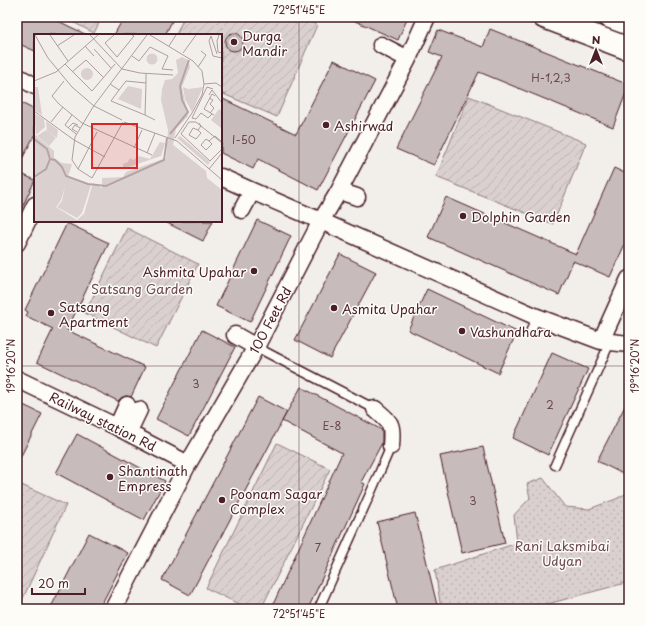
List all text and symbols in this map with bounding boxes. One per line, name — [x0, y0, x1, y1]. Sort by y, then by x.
text: 72°51'45"E — [273, 2, 325, 17]
place label: Durga Mandir — [242, 26, 287, 60]
north arrow — [576, 30, 616, 70]
text: N — [592, 31, 601, 48]
inset map — [34, 34, 222, 222]
marker: Durga Mandir — [229, 37, 239, 47]
house number: H-1,2,3 — [531, 69, 571, 86]
place label: Ashirwad — [334, 116, 393, 135]
marker: Ashirwad — [321, 120, 331, 130]
house number: I-50 — [232, 131, 256, 148]
place label: Dolphin Garden — [471, 207, 571, 226]
marker: Dolphin Garden — [458, 211, 468, 221]
place label: Ashmita Upahar — [143, 262, 246, 281]
marker: Ashmita Upahar — [249, 266, 259, 276]
park label: Satsang Garden — [91, 279, 193, 298]
street label: 100 Feet Rd — [244, 283, 296, 357]
place label: Satsang Apartment — [59, 297, 128, 331]
place label: Asmita Upahar — [342, 299, 437, 318]
marker: Asmita Upahar — [329, 303, 339, 313]
marker: Satsang Apartment — [46, 308, 56, 318]
place label: Vashundhara — [470, 322, 552, 341]
marker: Vashundhara — [457, 326, 467, 336]
text: 19°16'20"N — [3, 338, 18, 393]
text: 19°16'20"N — [627, 338, 642, 393]
house number: 3 — [192, 375, 200, 392]
street label: Railway station Rd — [46, 387, 160, 455]
house number: 2 — [546, 396, 554, 413]
house number: E-8 — [323, 417, 341, 434]
place label: Shantinath Empress — [118, 461, 188, 495]
marker: Shantinath Empress — [105, 472, 115, 482]
place label: Poonam Sagar Complex — [230, 484, 322, 518]
house number: 3 — [469, 492, 477, 509]
marker: Poonam Sagar Complex — [217, 495, 227, 505]
park label: Rani Laksmibai Udyan — [514, 536, 610, 570]
house number: 7 — [315, 539, 321, 556]
scale bar — [32, 570, 85, 596]
text: 20 m — [38, 574, 69, 592]
text: 72°51'45"E — [273, 606, 325, 621]

